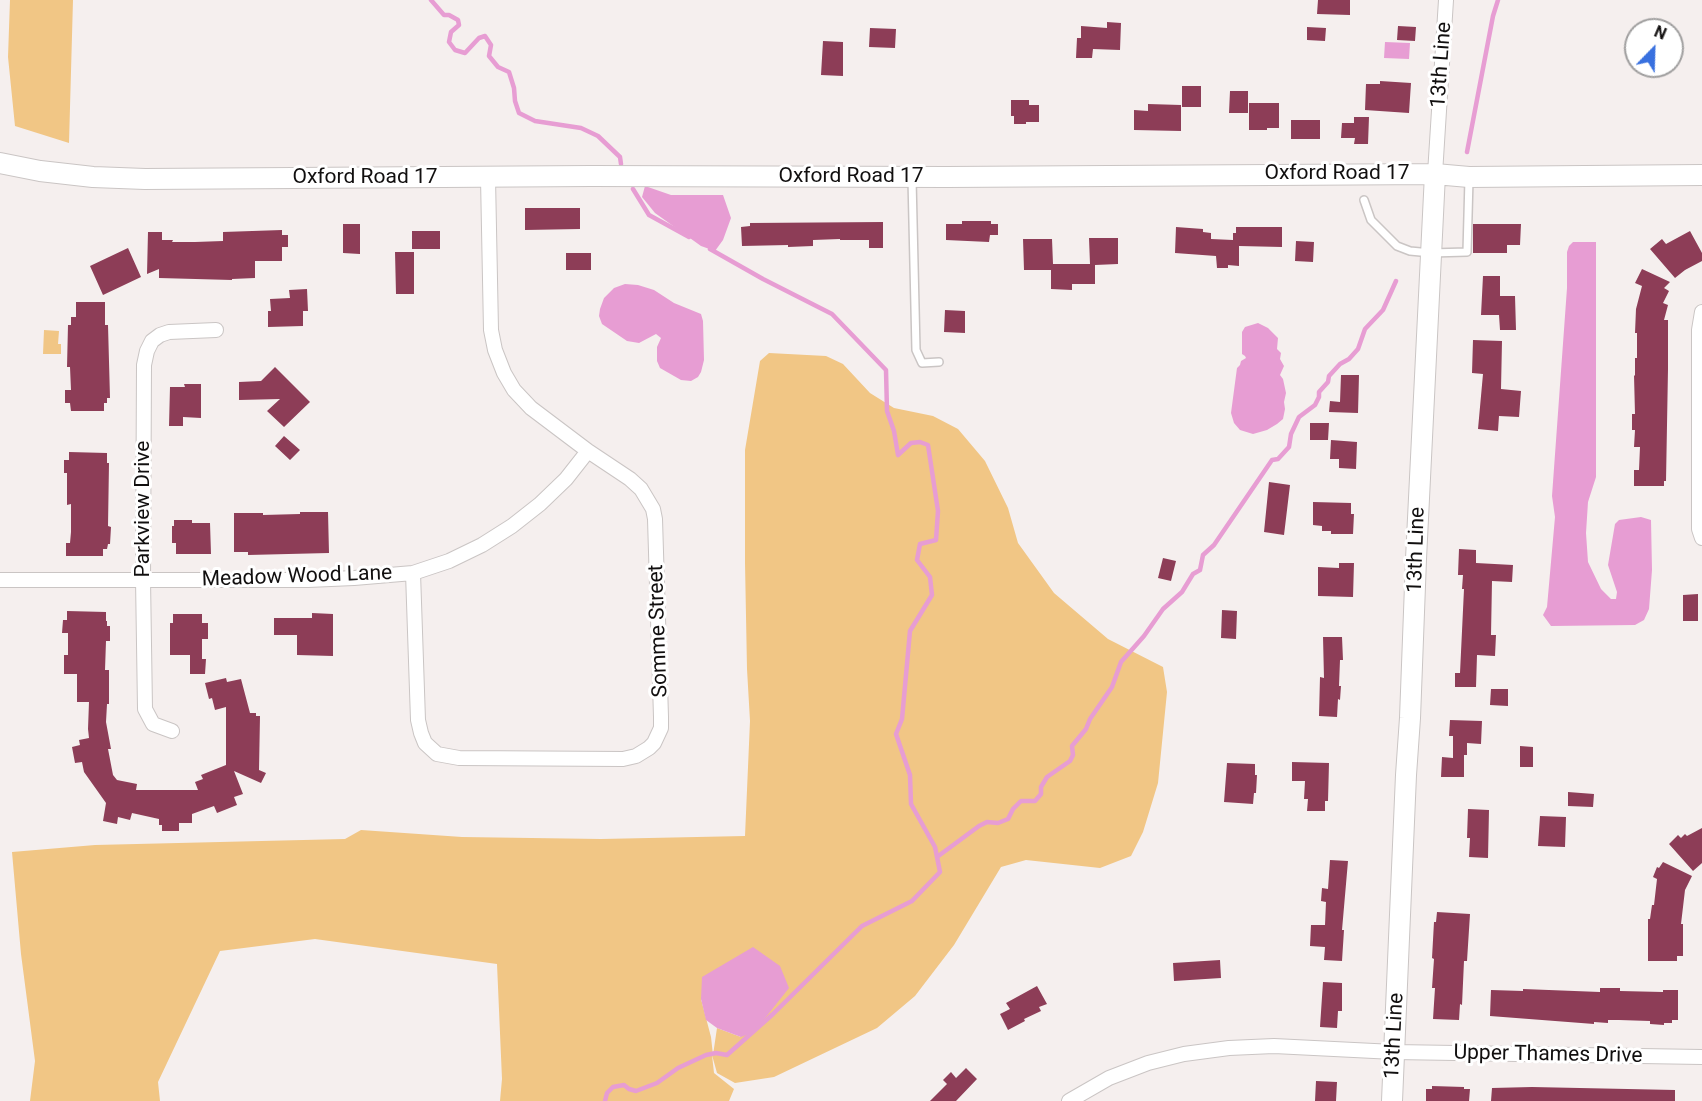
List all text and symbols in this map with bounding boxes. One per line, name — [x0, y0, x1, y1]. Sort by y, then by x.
north arrow — [1624, 18, 1684, 78]
street label: 13th Line — [1426, 21, 1458, 109]
text: N — [1652, 22, 1669, 44]
street label: Oxford Road 17 — [1264, 161, 1410, 187]
street label: Oxford Road 17 — [778, 164, 924, 190]
street label: Oxford Road 17 — [292, 165, 438, 191]
street label: Parkview Drive — [131, 441, 157, 577]
street label: 13th Line — [1403, 506, 1431, 594]
street label: Meadow Wood Lane — [201, 561, 393, 593]
street label: Somme Street — [644, 564, 674, 698]
street label: 13th Line — [1380, 992, 1410, 1080]
street label: Upper Thames Drive — [1453, 1041, 1643, 1069]

